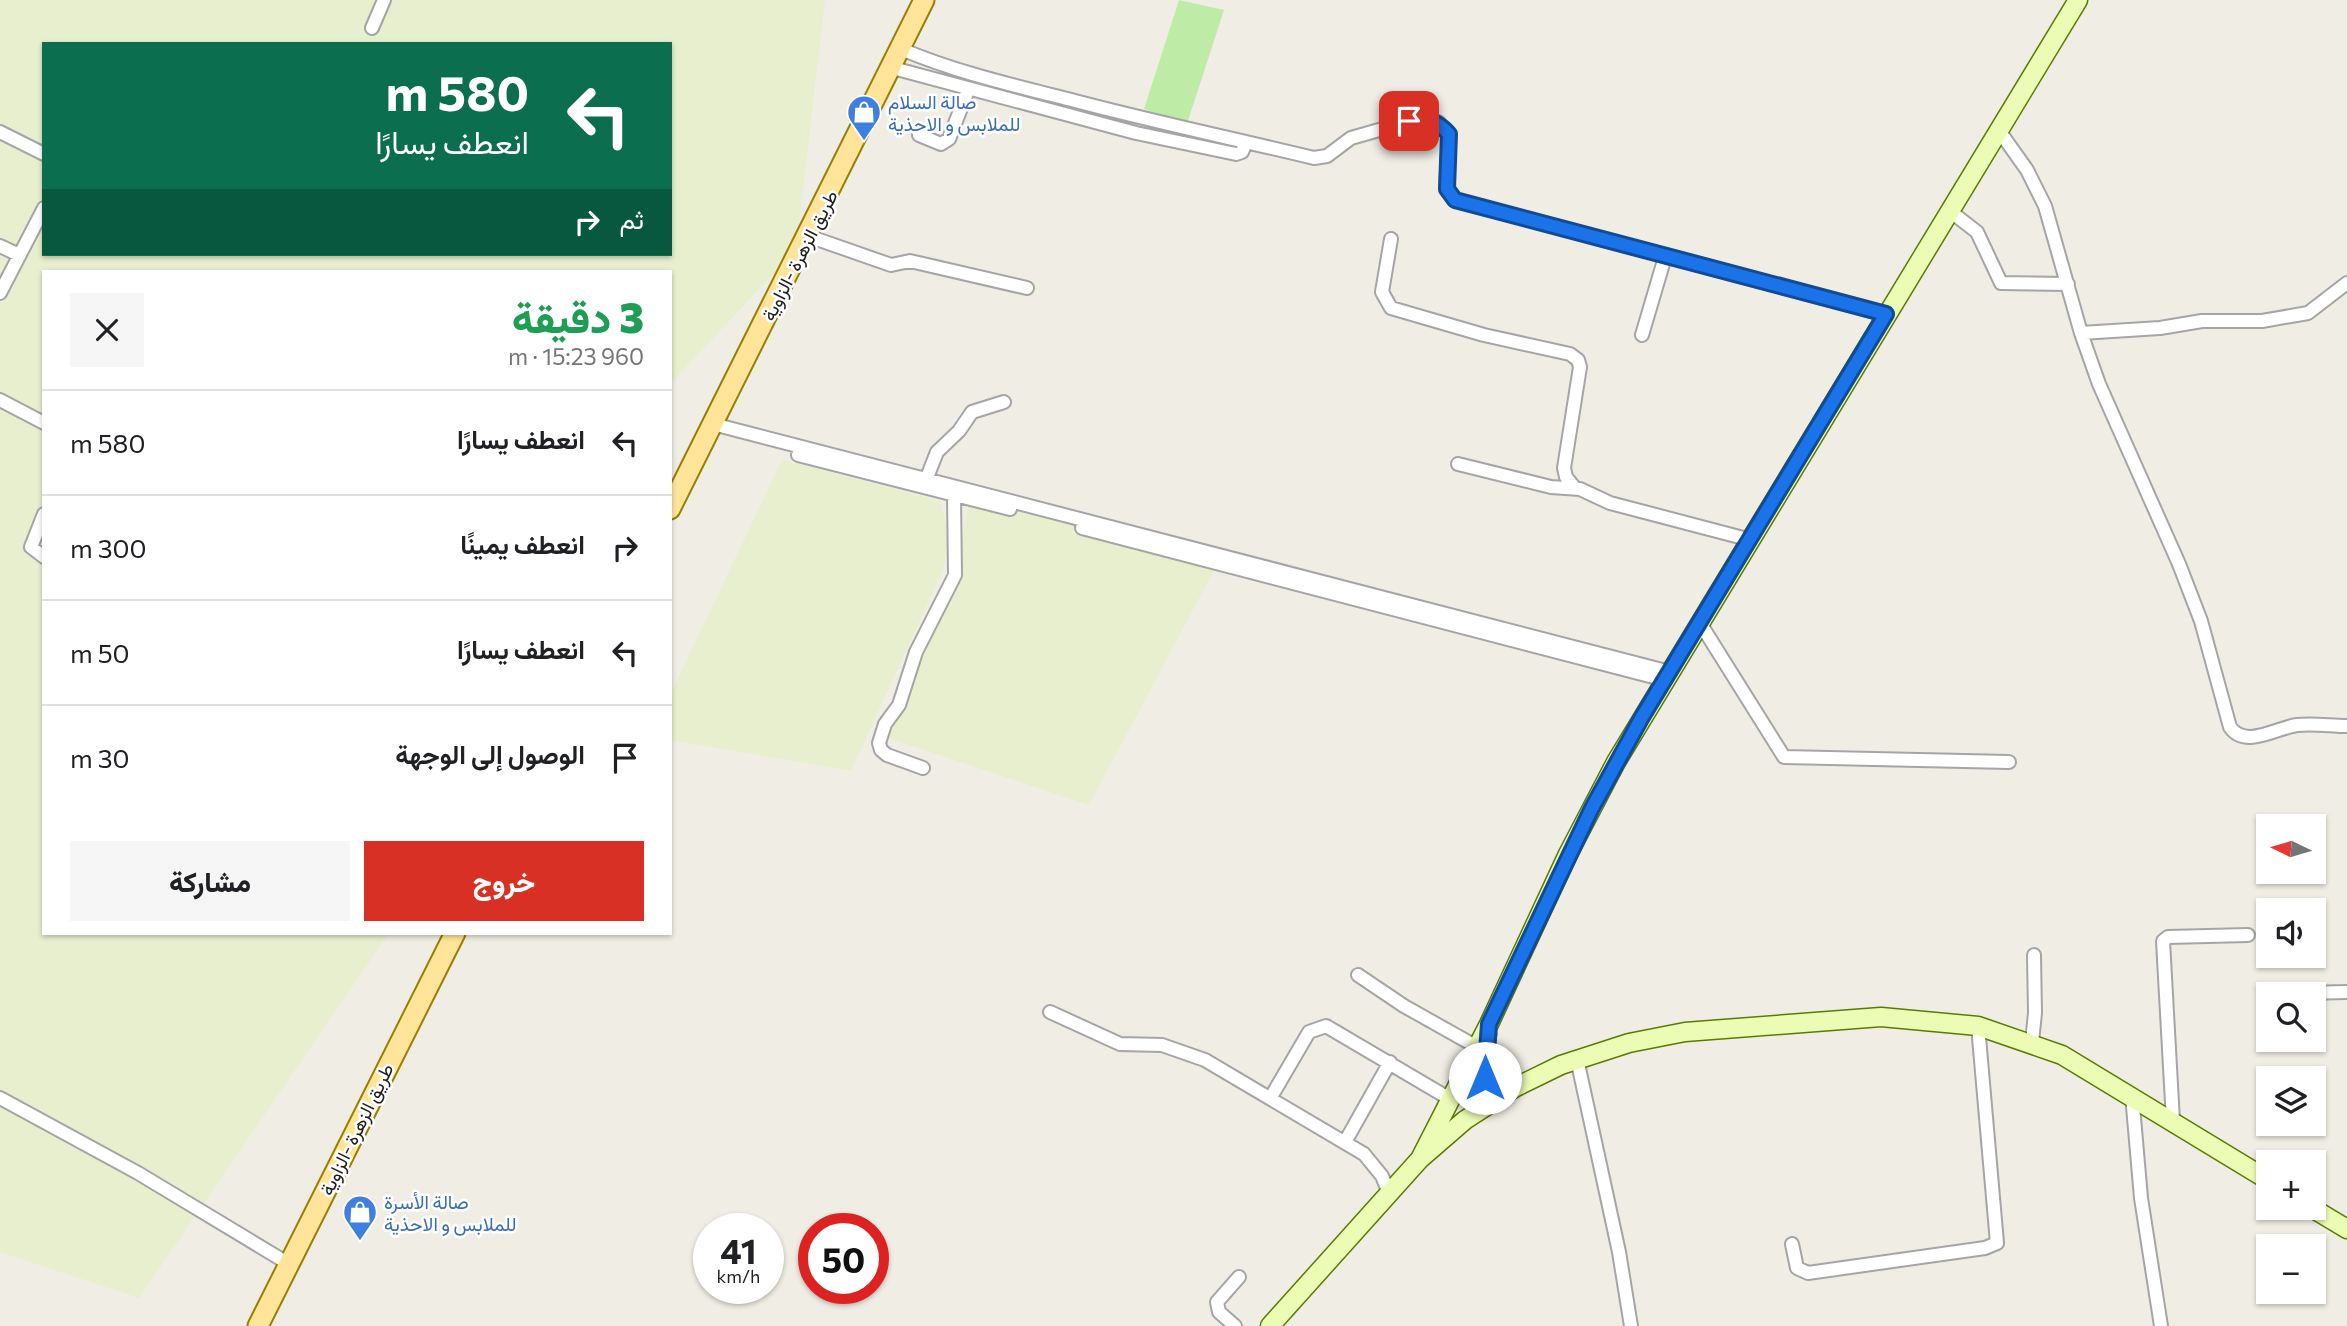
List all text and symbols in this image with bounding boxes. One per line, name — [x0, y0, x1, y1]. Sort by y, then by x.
text: 580 m — [385, 61, 529, 121]
icon: left — [553, 70, 644, 161]
place label: صالة السلام للملابس و الاحذية — [888, 90, 1020, 136]
pin — [1379, 91, 1439, 151]
shop icon: صالة السلام للملابس و الاحذية — [845, 93, 883, 142]
icon: arrive — [1390, 102, 1428, 140]
text: انعطف يسارًا — [375, 121, 529, 161]
street label: طريق الزهرة -الزاوية — [756, 186, 843, 325]
icon: right — [568, 203, 606, 241]
text: ثم — [620, 203, 644, 234]
text: 3 دقيقة — [512, 290, 644, 342]
button: close — [70, 293, 144, 367]
text: 960 m · 15:23 — [508, 342, 644, 370]
text: انعطف يسارًا — [457, 423, 585, 454]
icon: left — [606, 424, 644, 462]
text: 580 m — [70, 427, 145, 458]
text: انعطف يمينًا — [460, 528, 585, 559]
icon: right — [606, 529, 644, 567]
text: 300 m — [70, 532, 146, 563]
text: انعطف يسارًا — [457, 633, 585, 664]
icon: left — [606, 634, 644, 672]
text: 50 m — [70, 637, 130, 668]
text: الوصول إلى الوجهة — [395, 738, 585, 769]
icon: arrive — [606, 739, 644, 777]
text: 30 m — [70, 742, 129, 773]
north arrow — [2256, 814, 2326, 884]
map controls — [2256, 814, 2326, 1304]
button: مشاركة — [70, 841, 350, 921]
button: خروج — [364, 841, 644, 921]
button: sound — [2256, 898, 2326, 968]
button: search — [2256, 982, 2326, 1052]
position arrow — [1448, 1041, 1522, 1115]
street label: طريق الزهرة -الزاوية — [314, 1059, 399, 1199]
button: layers — [2256, 1066, 2326, 1136]
button: + — [2256, 1150, 2326, 1220]
place label: صالة الأسرة للملابس و الاحذية — [384, 1190, 516, 1236]
shop icon: صالة الأسرة للملابس و الاحذية — [341, 1193, 379, 1242]
speed limit sign: 50 — [798, 1213, 889, 1304]
text: 41 — [720, 1228, 757, 1271]
button: − — [2256, 1234, 2326, 1304]
text: km/h — [717, 1265, 760, 1287]

